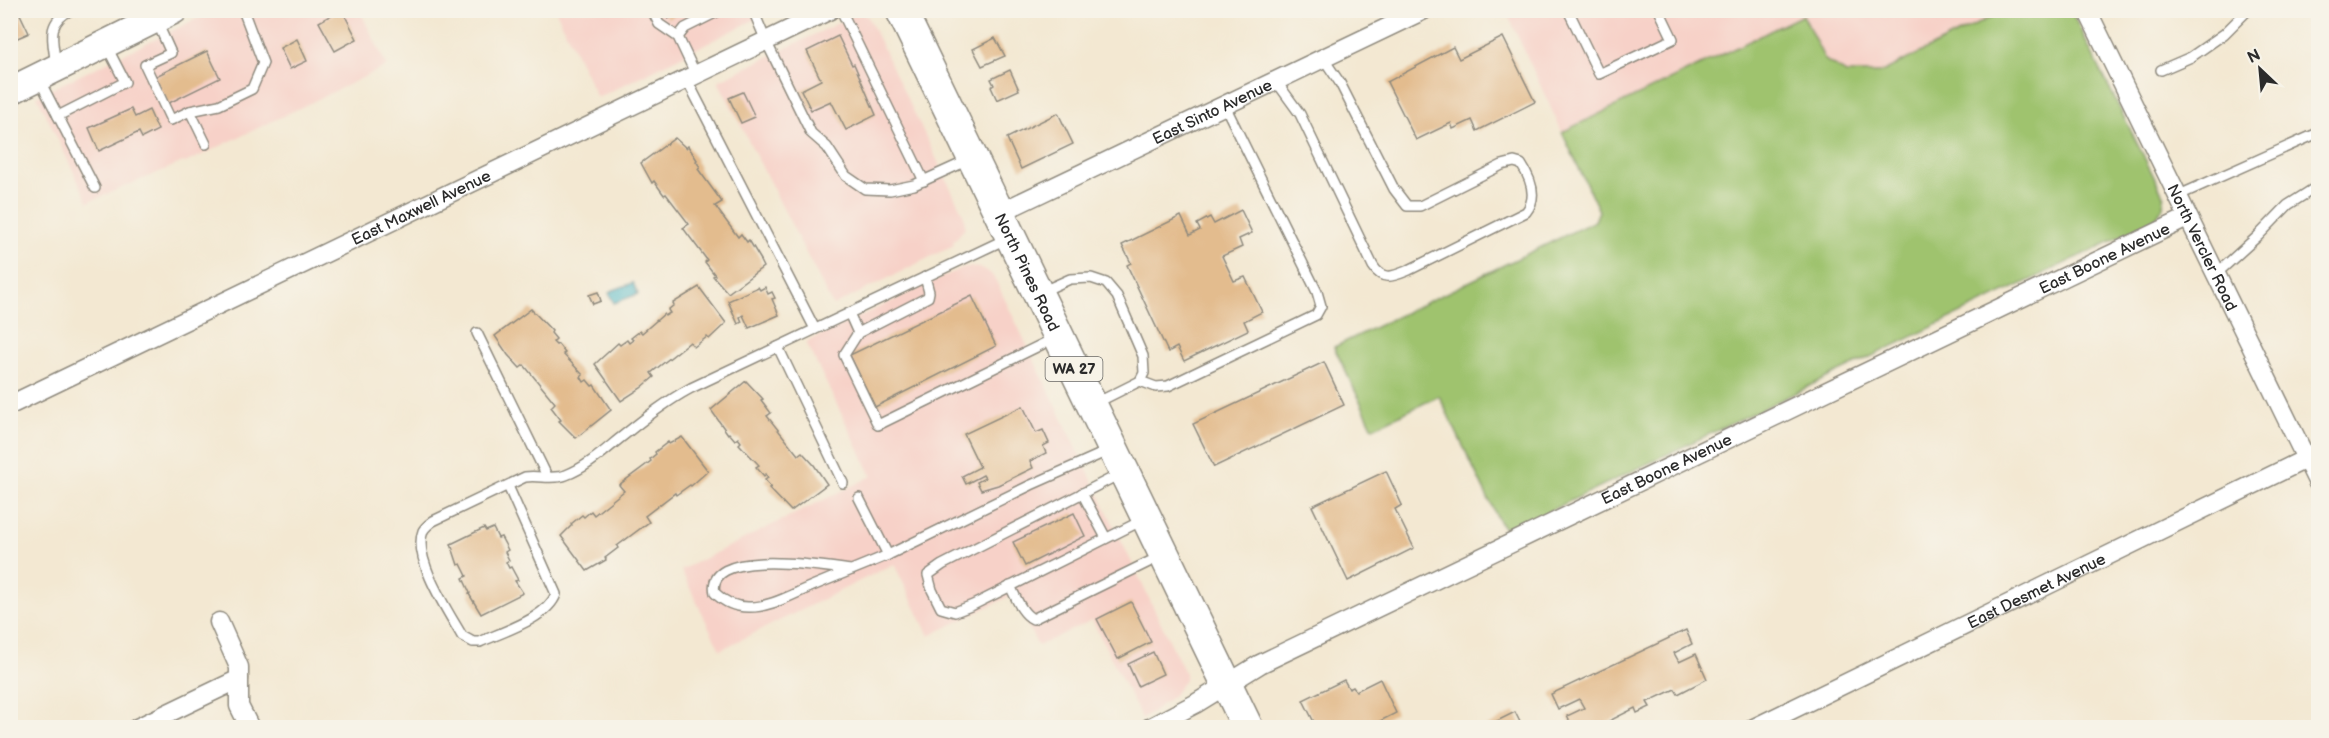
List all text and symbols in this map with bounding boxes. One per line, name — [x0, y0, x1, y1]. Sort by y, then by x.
north arrow — [2230, 39, 2290, 99]
text: N — [2245, 46, 2264, 68]
street label: East Sinto Avenue — [1150, 76, 1276, 149]
street label: East Maxwell Avenue — [349, 167, 495, 250]
street label: North Vercler Road — [2163, 181, 2240, 314]
street label: North Pines Road — [990, 211, 1063, 335]
street label: East Boone Avenue — [2036, 220, 2174, 299]
road number: WA 27 — [1046, 357, 1102, 381]
street label: East Boone Avenue — [1599, 430, 1736, 509]
street label: East Desmet Avenue — [1965, 550, 2110, 633]

